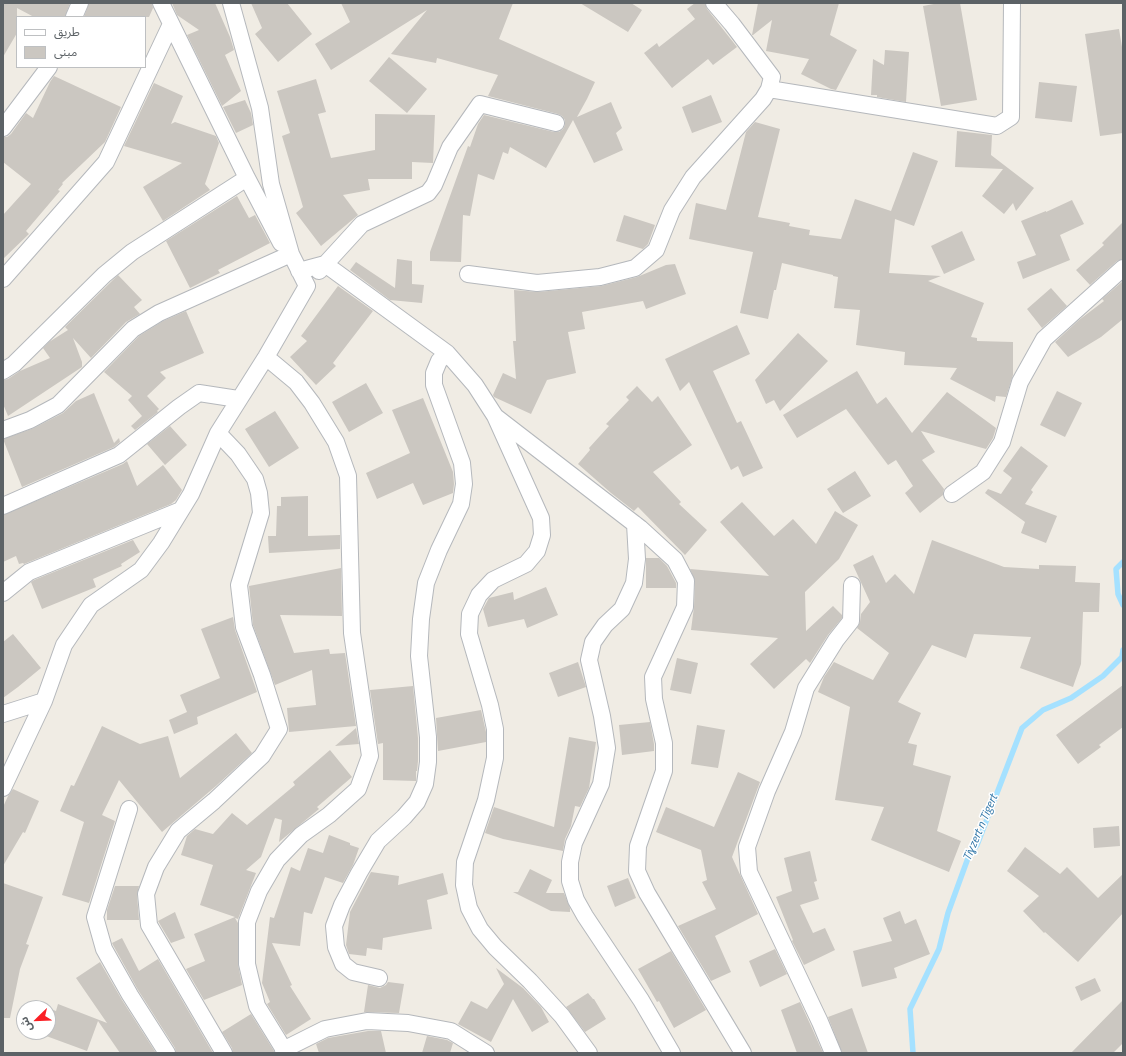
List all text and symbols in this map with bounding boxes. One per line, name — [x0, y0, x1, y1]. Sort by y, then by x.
legend — [16, 16, 146, 68]
text: طريق — [54, 22, 80, 41]
text: مبنى — [54, 42, 77, 61]
water label: Tiɣzert n Tigert — [961, 793, 1001, 863]
north arrow — [16, 1000, 56, 1040]
text: ش — [16, 1014, 36, 1034]

